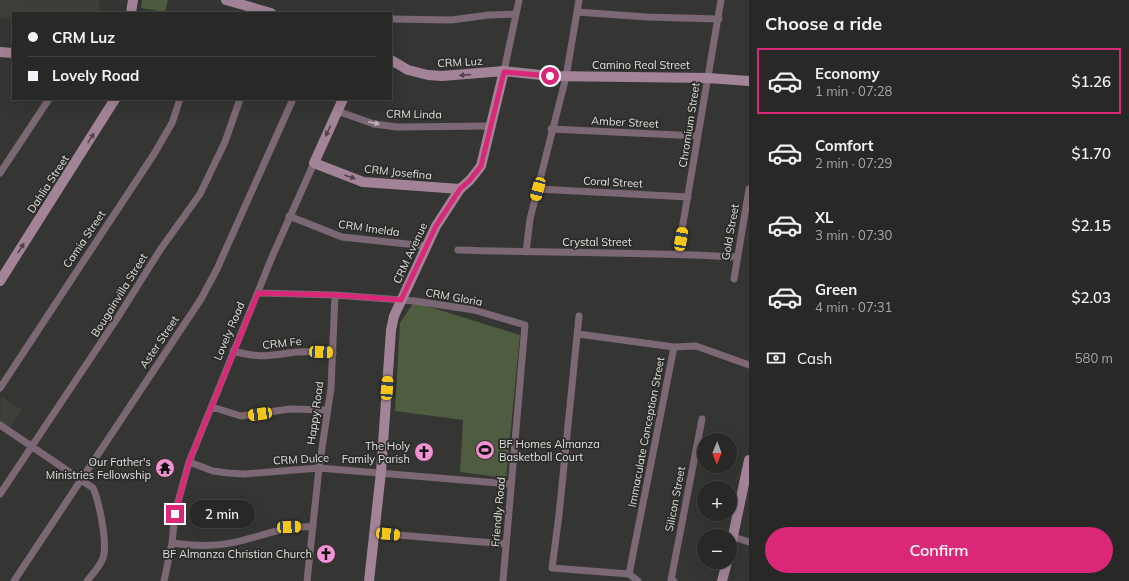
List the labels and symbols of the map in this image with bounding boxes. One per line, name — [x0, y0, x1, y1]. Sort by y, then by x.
street label: CRM Luz — [437, 54, 483, 70]
street label: Camino Real Street — [592, 58, 690, 72]
route start — [541, 67, 559, 85]
one-way arrow — [459, 71, 471, 78]
street label: Chromium Street — [675, 81, 703, 168]
street label: CRM Linda — [386, 107, 442, 121]
street label: Amber Street — [591, 113, 659, 131]
one-way arrow — [368, 121, 380, 127]
one-way arrow — [325, 125, 331, 136]
one-way arrow — [87, 133, 95, 143]
street label: Dahlia Street — [24, 152, 72, 216]
street label: CRM Josefina — [363, 161, 433, 183]
street label: Coral Street — [583, 173, 643, 191]
one-way arrow — [344, 175, 356, 181]
car — [529, 176, 547, 202]
street label: Gold Street — [718, 203, 742, 261]
street label: Camia Street — [60, 208, 108, 270]
street label: CRM Imelda — [337, 217, 401, 239]
street label: CRM Avenue — [390, 220, 430, 286]
car — [673, 226, 689, 252]
street label: Crystal Street — [562, 235, 632, 249]
one-way arrow — [17, 243, 25, 253]
street label: Bougainvilla Street — [88, 250, 150, 339]
street label: CRM Gloria — [424, 285, 484, 309]
street label: Lovely Road — [210, 300, 248, 362]
street label: Aster Street — [136, 313, 182, 371]
street label: CRM Fe — [262, 334, 302, 352]
car — [309, 345, 333, 359]
street label: Immaculate Conception Street — [625, 356, 667, 508]
car — [380, 376, 394, 400]
street label: Happy Road — [304, 380, 326, 446]
car — [247, 406, 273, 422]
north arrow — [697, 433, 737, 473]
place label: BF Homes Almanza Basketball Court — [499, 437, 600, 464]
place label: The Holy Family Parish — [342, 439, 410, 466]
sports icon: BF Homes Almanza Basketball Court — [474, 439, 496, 461]
church icon: The Holy Family Parish — [413, 441, 435, 463]
street label: CRM Dulce — [273, 451, 329, 467]
place label: Our Father's Ministries Fellowship — [46, 455, 151, 482]
temple icon: Our Father's Ministries Fellowship — [154, 457, 176, 479]
street label: Silicon Street — [662, 465, 688, 533]
street label: Friendly Road — [488, 477, 508, 547]
callout: 2 min — [189, 500, 255, 528]
route end — [166, 505, 184, 523]
car — [277, 520, 301, 534]
car — [376, 527, 400, 541]
church icon: BF Almanza Christian Church — [315, 543, 337, 565]
place label: BF Almanza Christian Church — [162, 547, 312, 561]

